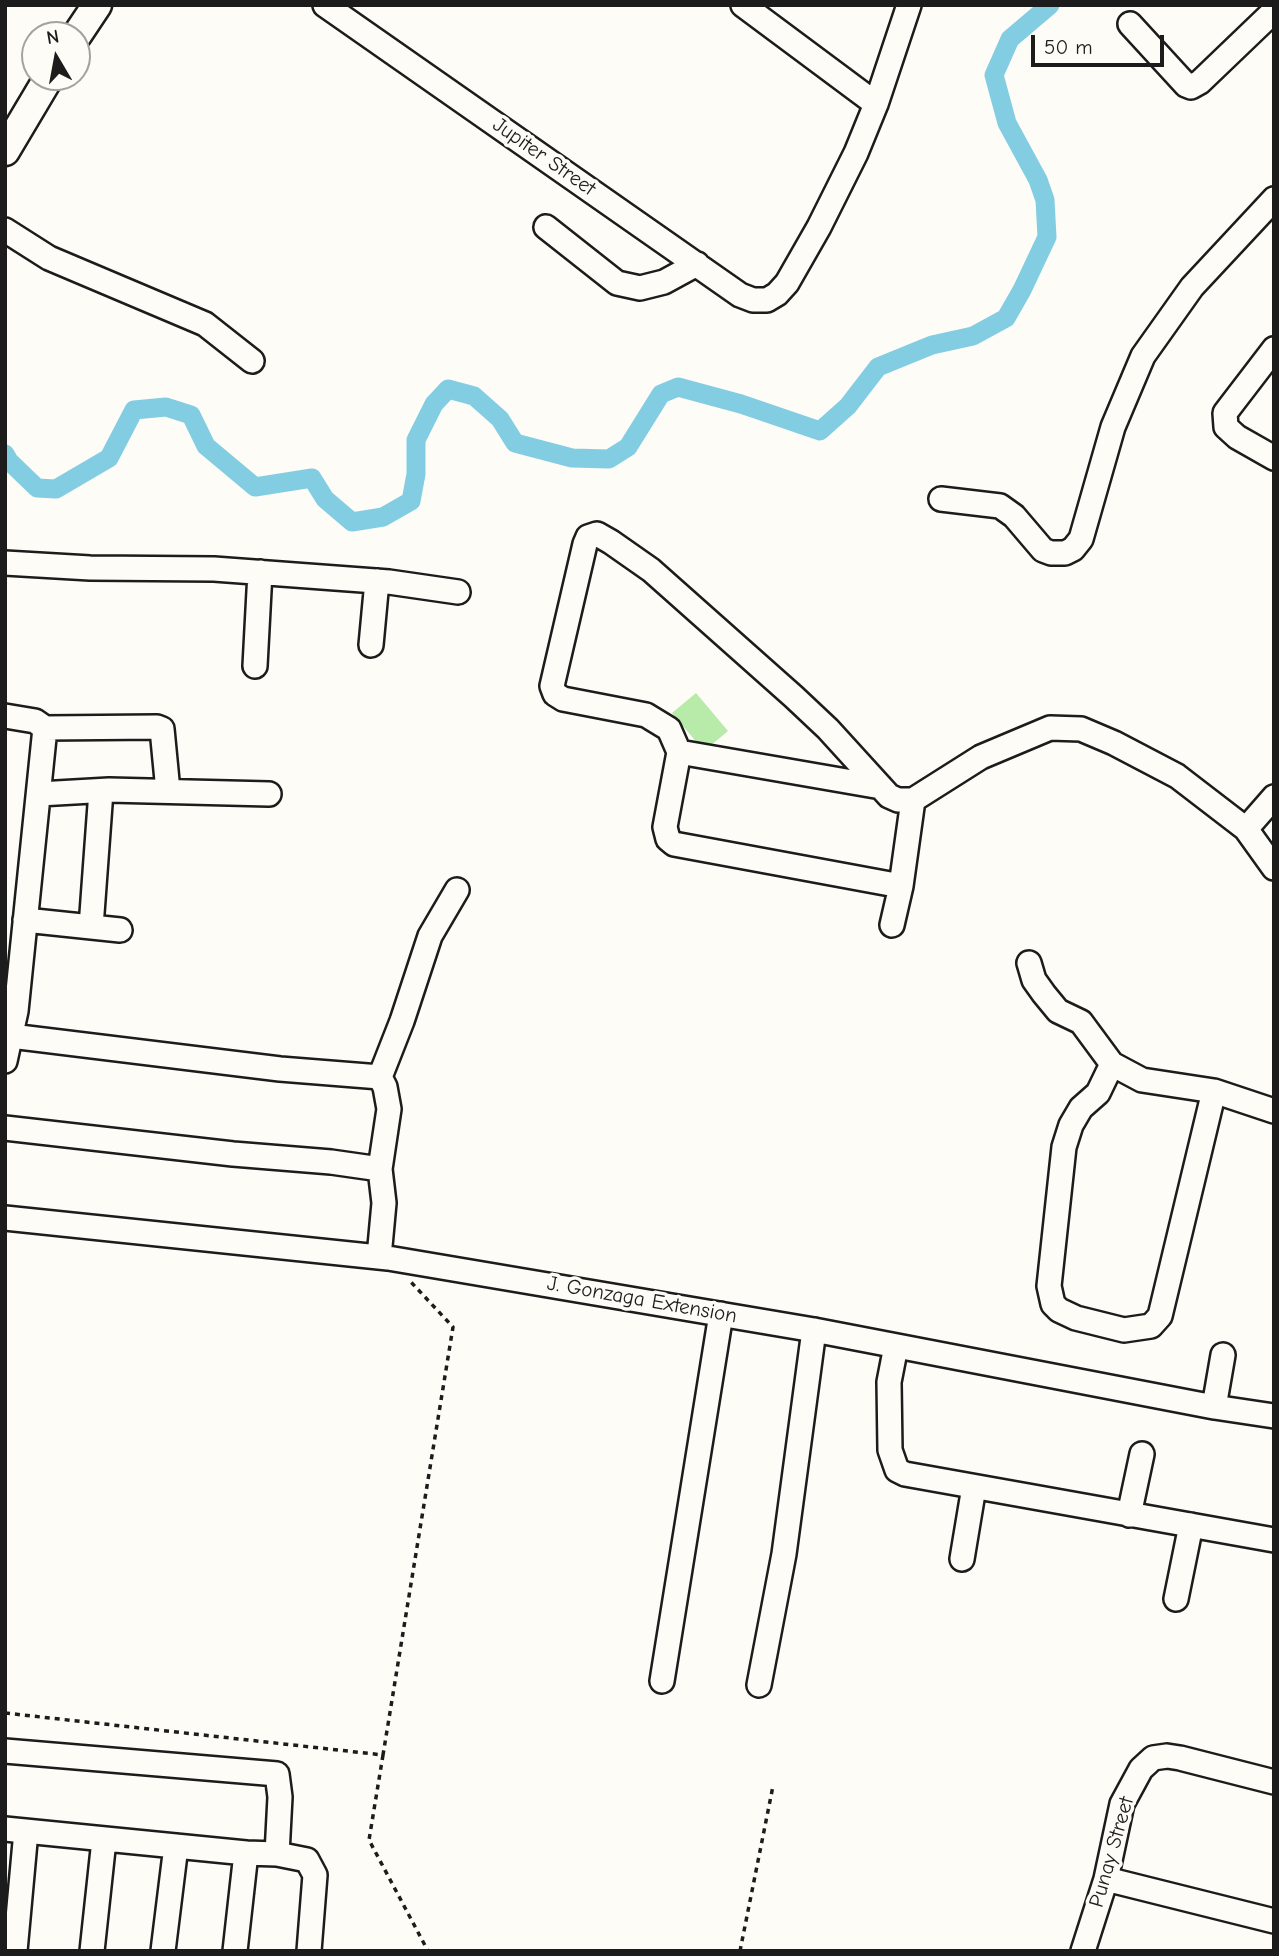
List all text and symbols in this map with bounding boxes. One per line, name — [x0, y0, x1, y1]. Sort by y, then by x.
north arrow — [21, 21, 91, 91]
scale bar — [1034, 21, 1167, 65]
text: N — [45, 25, 61, 49]
text: 50 m — [1044, 35, 1093, 59]
street label: Jupiter Street — [488, 112, 600, 202]
street label: J. Gonzaga Extension — [545, 1271, 739, 1329]
street label: Punay Street — [1084, 1794, 1140, 1910]

